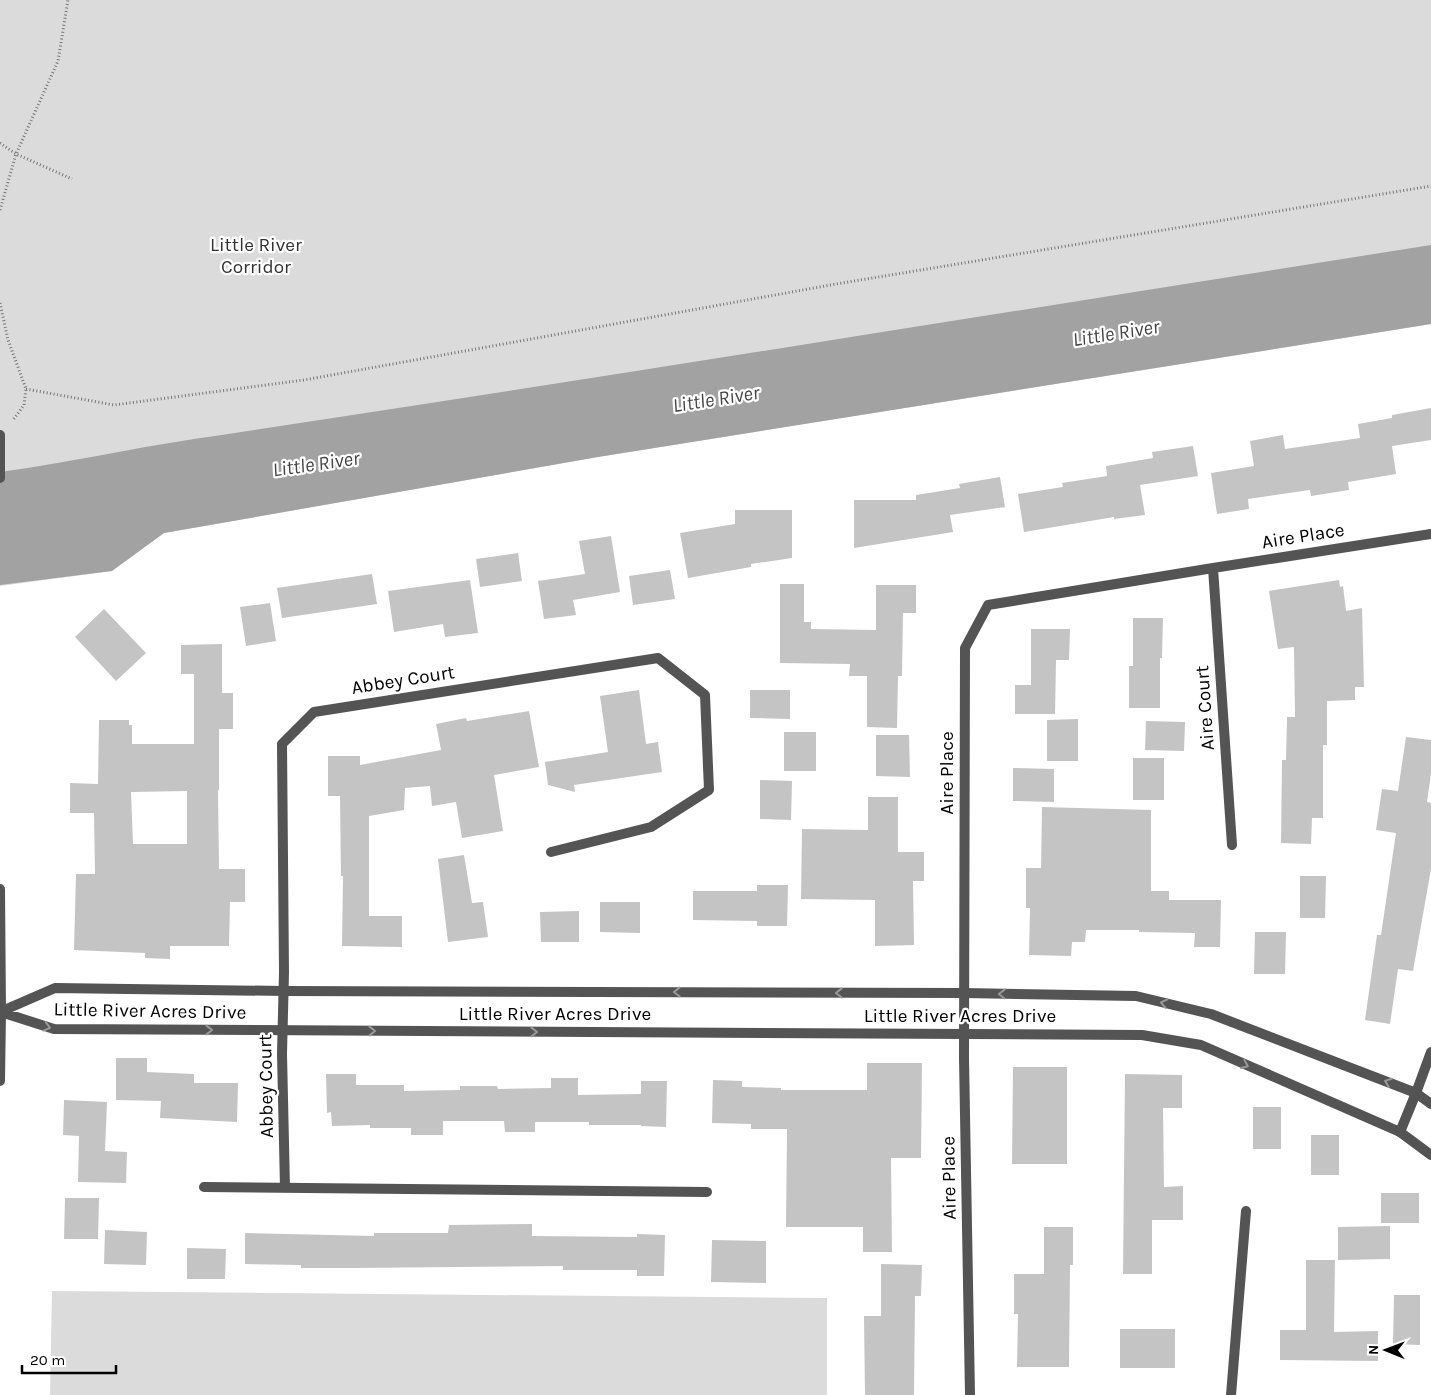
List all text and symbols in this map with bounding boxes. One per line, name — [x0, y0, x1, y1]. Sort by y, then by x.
park label: Little River Corridor — [210, 234, 302, 278]
water label: Little River — [1071, 315, 1162, 351]
water label: Little River — [671, 381, 762, 417]
water label: Little River — [271, 446, 362, 481]
street label: Aire Place — [1260, 519, 1346, 553]
street label: Abbey Court — [350, 661, 456, 699]
street label: Aire Court — [1191, 665, 1219, 751]
street label: Aire Place — [936, 731, 958, 815]
one-way arrow — [673, 987, 680, 997]
one-way arrow — [835, 988, 843, 998]
one-way arrow — [998, 988, 1006, 999]
street label: Little River Acres Drive — [54, 998, 246, 1024]
one-way arrow — [1160, 998, 1168, 1008]
street label: Little River Acres Drive — [459, 1003, 651, 1025]
street label: Little River Acres Drive — [864, 1005, 1056, 1027]
one-way arrow — [43, 1021, 51, 1031]
one-way arrow — [206, 1025, 213, 1035]
one-way arrow — [368, 1026, 376, 1036]
one-way arrow — [530, 1026, 538, 1037]
street label: Abbey Court — [254, 1034, 278, 1138]
one-way arrow — [1240, 1058, 1249, 1069]
one-way arrow — [1384, 1078, 1393, 1088]
street label: Aire Place — [937, 1136, 961, 1220]
north arrow — [1361, 1325, 1411, 1375]
scale bar — [22, 1342, 116, 1374]
text: N — [1365, 1345, 1382, 1355]
text: 20 m — [30, 1351, 65, 1369]

